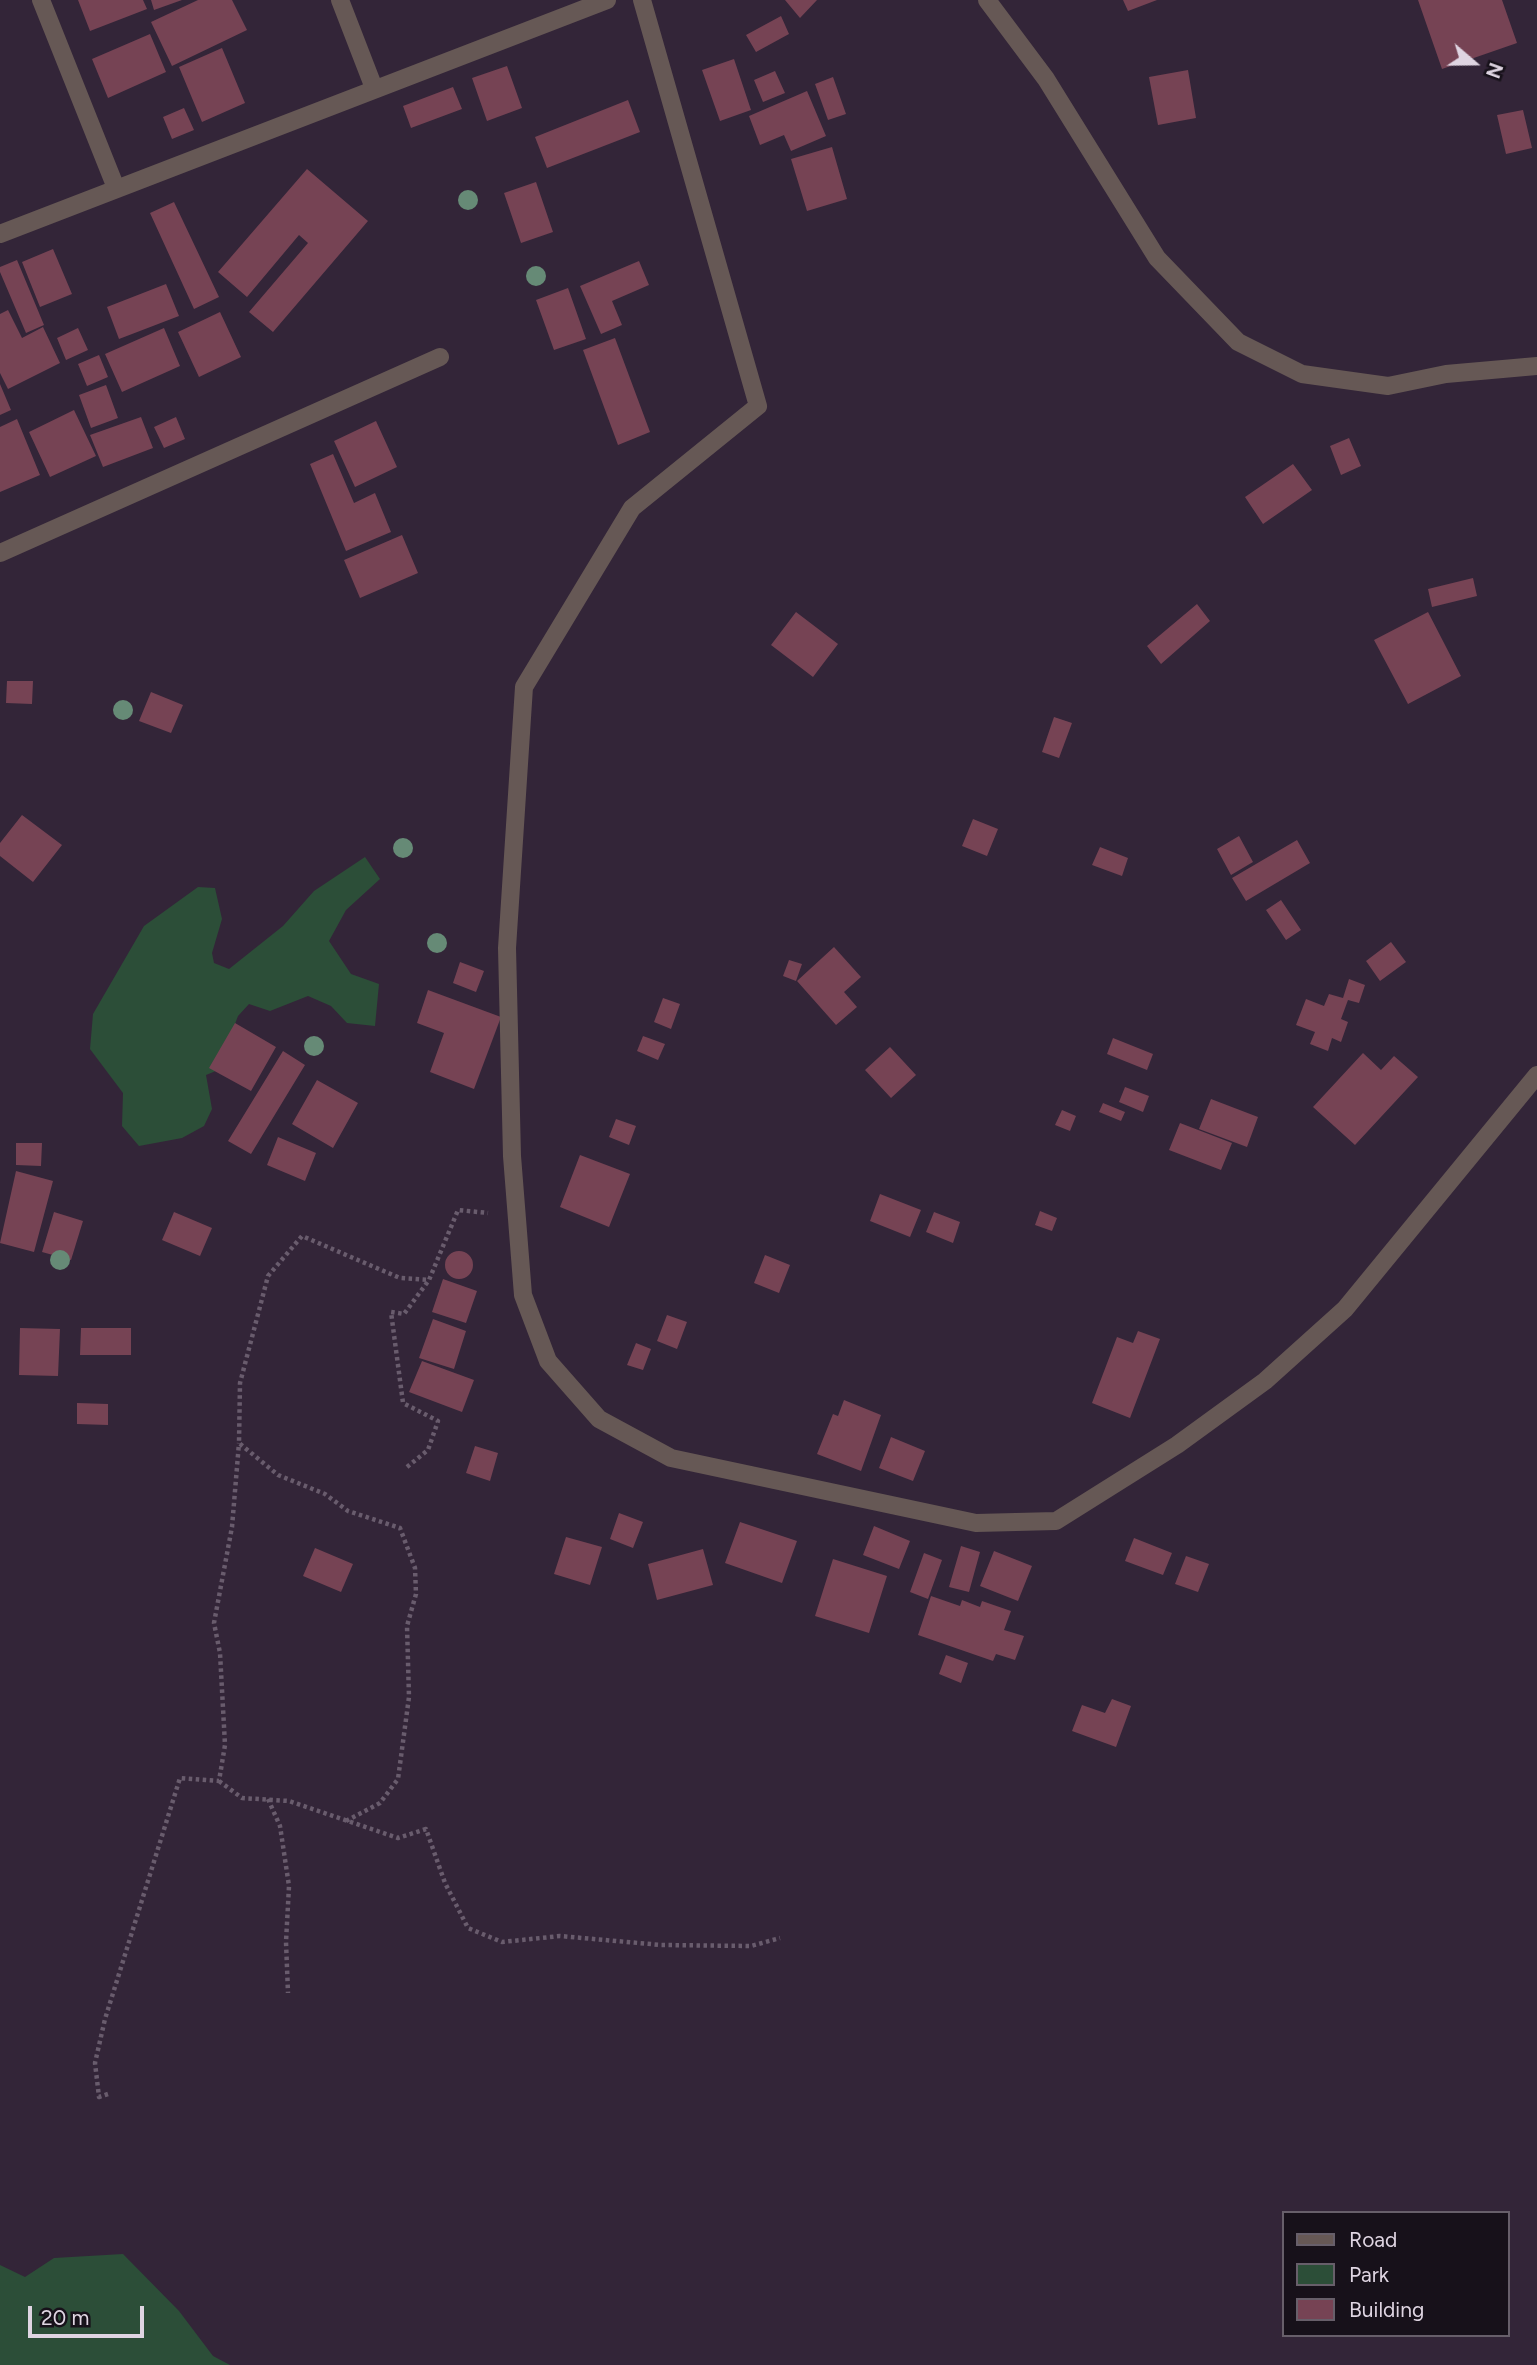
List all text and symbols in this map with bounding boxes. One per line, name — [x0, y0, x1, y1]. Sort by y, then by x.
north arrow — [1439, 28, 1509, 98]
text: N — [1481, 60, 1508, 81]
legend — [1282, 2211, 1509, 2337]
text: Road — [1349, 2227, 1397, 2252]
text: Park — [1349, 2262, 1389, 2287]
scale bar — [32, 2292, 147, 2336]
text: Building — [1349, 2297, 1424, 2322]
text: 20 m — [41, 2305, 89, 2330]

